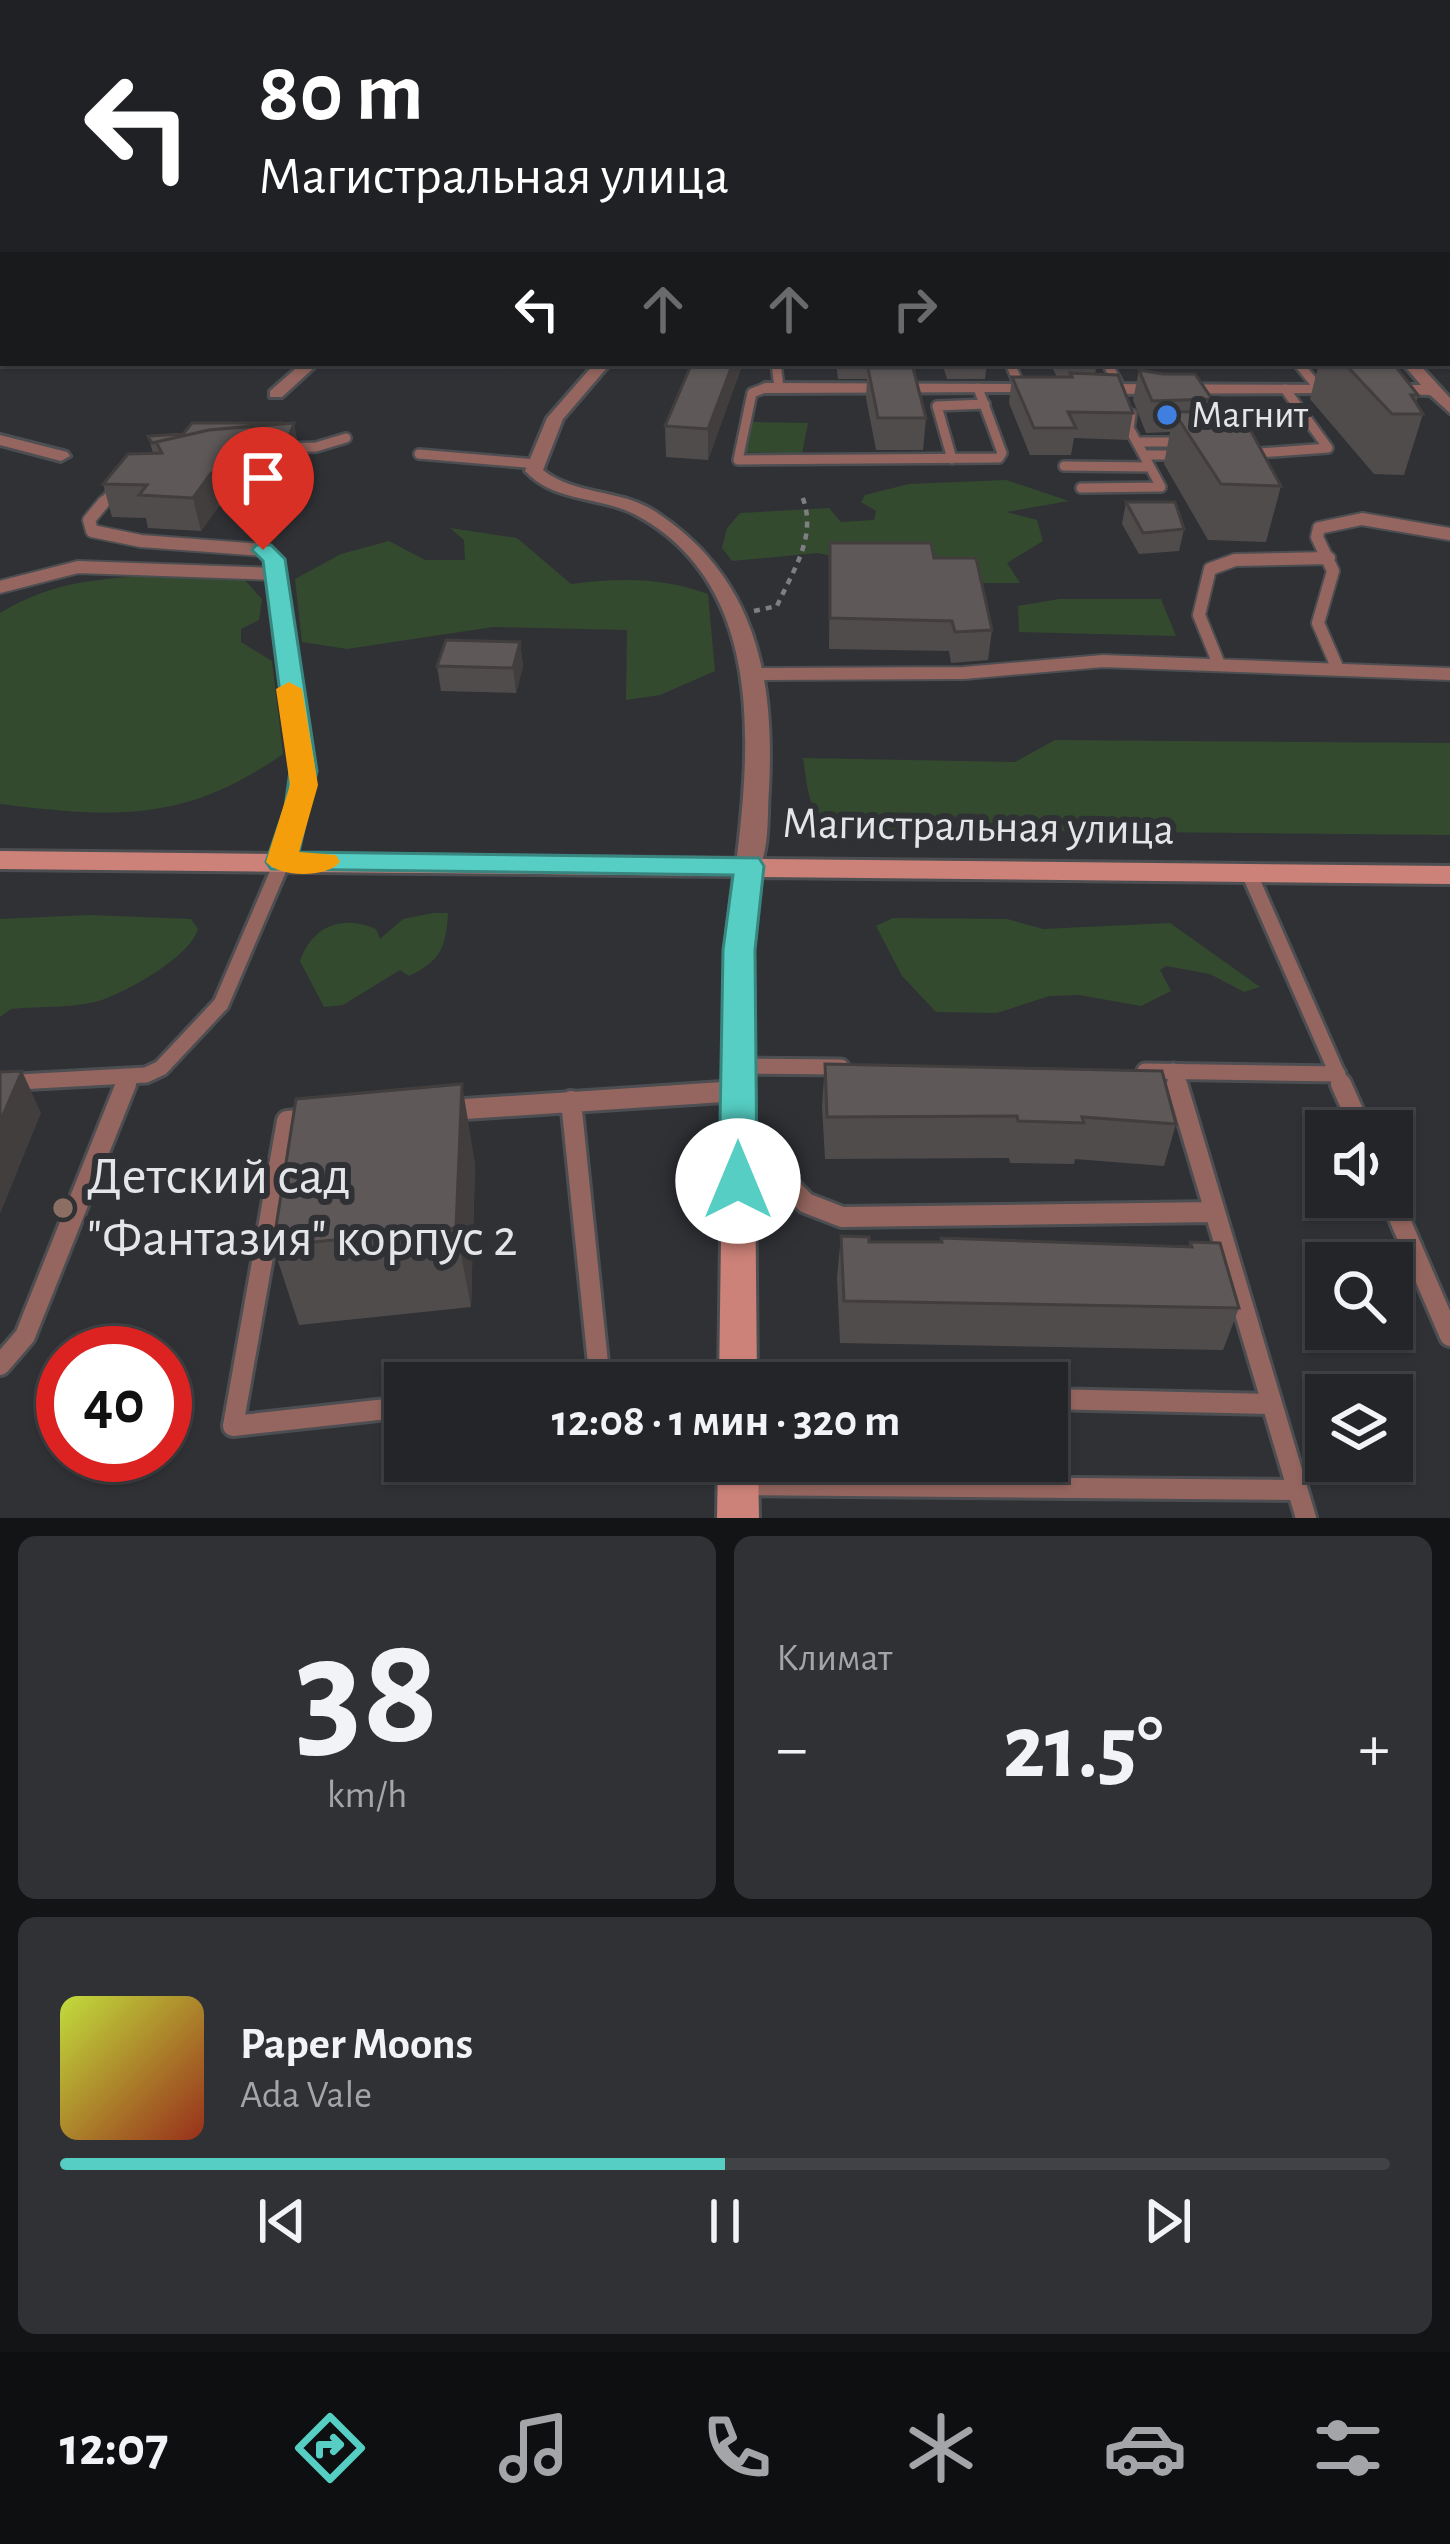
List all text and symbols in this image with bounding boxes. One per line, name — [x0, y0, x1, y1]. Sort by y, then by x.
icon: left — [60, 48, 216, 204]
text: 80 m — [258, 52, 424, 136]
text: Магистральная улица — [258, 150, 729, 204]
icon: left — [504, 276, 570, 342]
icon: ahead — [630, 276, 696, 342]
icon: ahead — [756, 276, 822, 342]
icon: right — [882, 276, 948, 342]
place label: Магнит — [1191, 396, 1309, 435]
marker: Магнит — [1154, 402, 1180, 428]
pin — [212, 427, 314, 550]
icon: arrive — [230, 445, 296, 511]
street label: Магистральная улица — [781, 801, 1175, 853]
map controls — [1305, 1110, 1413, 1482]
button: sound — [1305, 1110, 1413, 1218]
position arrow — [675, 1118, 801, 1244]
place label: Детский сад "Фантазия" корпус 2 — [87, 1150, 518, 1266]
marker: Детский сад "Фантазия" корпус 2 — [50, 1195, 76, 1221]
button: search — [1305, 1242, 1413, 1350]
speed limit sign: 40 — [36, 1326, 192, 1482]
button: layers — [1305, 1374, 1413, 1482]
text: 12:08 · 1 мин · 320 m — [552, 1399, 900, 1444]
text: 38 — [295, 1616, 439, 1772]
text: Климат — [776, 1639, 892, 1678]
text: 21.5° — [1003, 1704, 1163, 1794]
text: − — [776, 1716, 808, 1782]
text: + — [1358, 1716, 1390, 1782]
text: km/h — [327, 1776, 407, 1815]
text: Paper Moons — [240, 2022, 473, 2067]
text: Ada Vale — [240, 2076, 372, 2115]
icon: previous — [249, 2188, 315, 2254]
icon: pause — [692, 2188, 758, 2254]
icon: next — [1135, 2188, 1201, 2254]
icon: directions — [288, 2406, 372, 2490]
icon: music — [492, 2406, 576, 2490]
icon: phone — [695, 2406, 779, 2490]
icon: climate — [899, 2406, 983, 2490]
icon: car — [1103, 2406, 1187, 2490]
icon: filters — [1306, 2406, 1390, 2490]
text: 12:07 — [60, 2421, 169, 2475]

